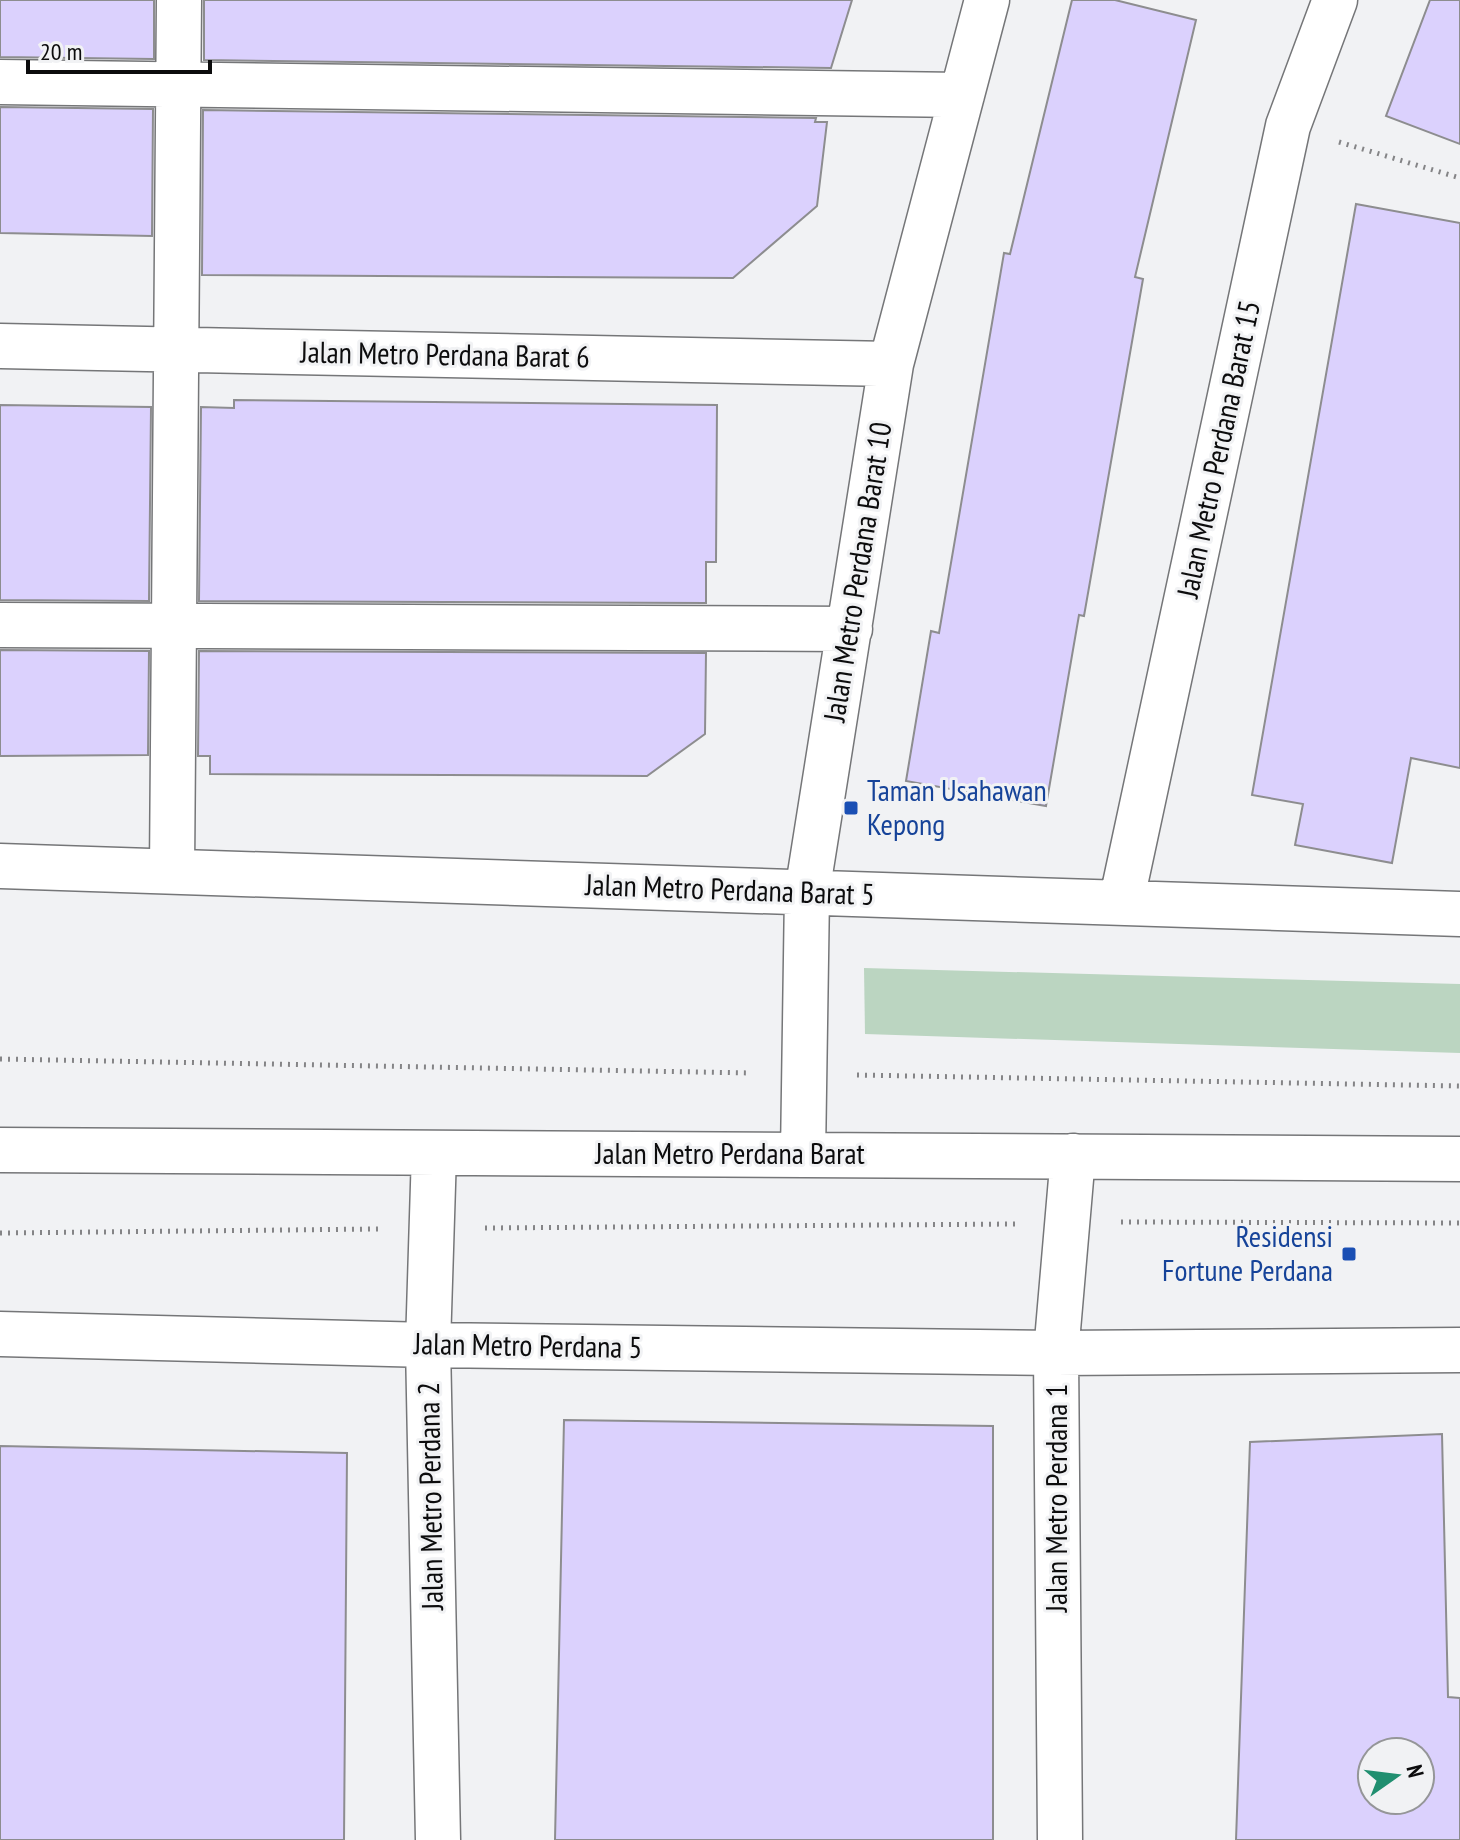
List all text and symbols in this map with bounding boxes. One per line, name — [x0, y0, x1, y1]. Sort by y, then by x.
scale bar — [28, 24, 210, 74]
text: 20 m — [40, 36, 82, 67]
street label: Jalan Metro Perdana Barat 15 — [1167, 297, 1268, 602]
street label: Jalan Metro Perdana Barat 6 — [299, 331, 590, 376]
street label: Jalan Metro Perdana Barat 10 — [813, 419, 899, 725]
place label: Taman Usahawan Kepong — [867, 770, 1047, 843]
marker: Taman Usahawan Kepong — [842, 799, 860, 817]
street label: Jalan Metro Perdana Barat 5 — [584, 864, 875, 913]
street label: Jalan Metro Perdana Barat — [594, 1133, 865, 1172]
place label: Residensi Fortune Perdana — [1162, 1216, 1333, 1289]
marker: Residensi Fortune Perdana — [1340, 1245, 1358, 1263]
street label: Jalan Metro Perdana 5 — [413, 1323, 643, 1366]
street label: Jalan Metro Perdana 2 — [408, 1382, 451, 1612]
street label: Jalan Metro Perdana 1 — [1036, 1384, 1075, 1613]
north arrow — [1356, 1736, 1436, 1816]
text: N — [1400, 1762, 1430, 1780]

